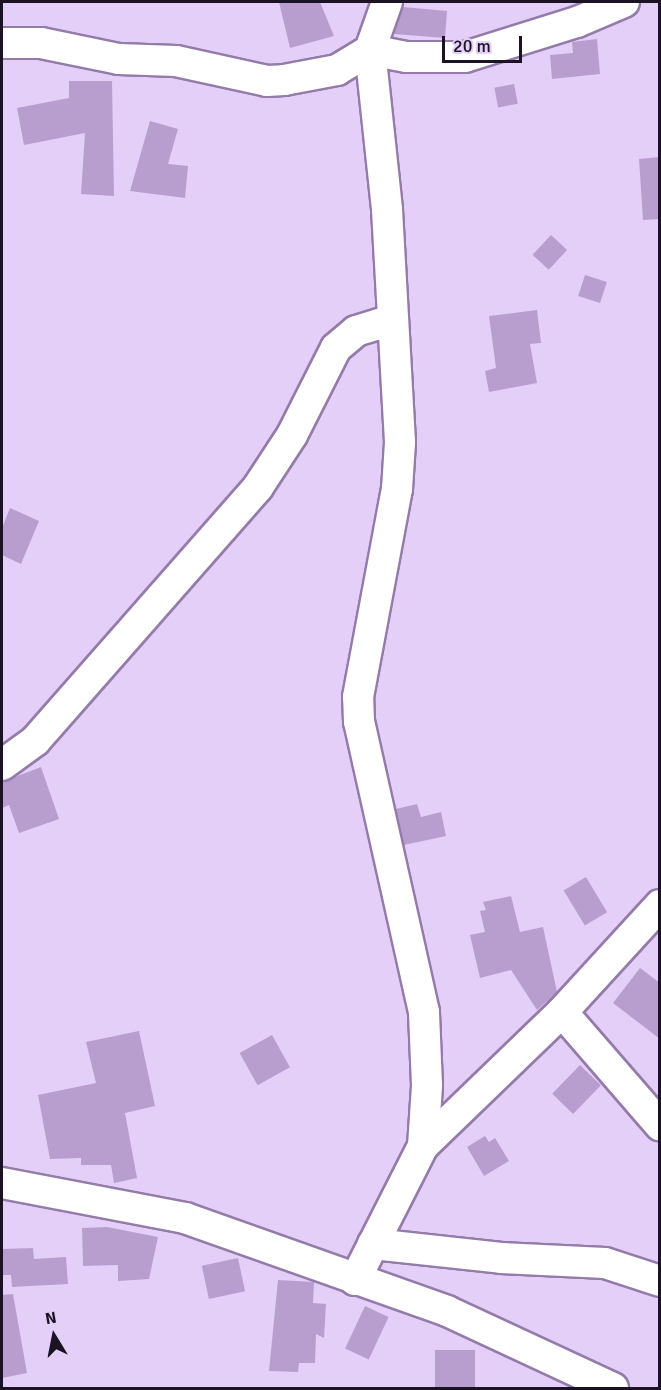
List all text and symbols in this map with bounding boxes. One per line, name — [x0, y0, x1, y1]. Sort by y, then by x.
scale bar — [445, 24, 524, 62]
text: 20 m — [453, 35, 491, 57]
north arrow — [24, 1306, 84, 1366]
text: N — [44, 1307, 58, 1329]

